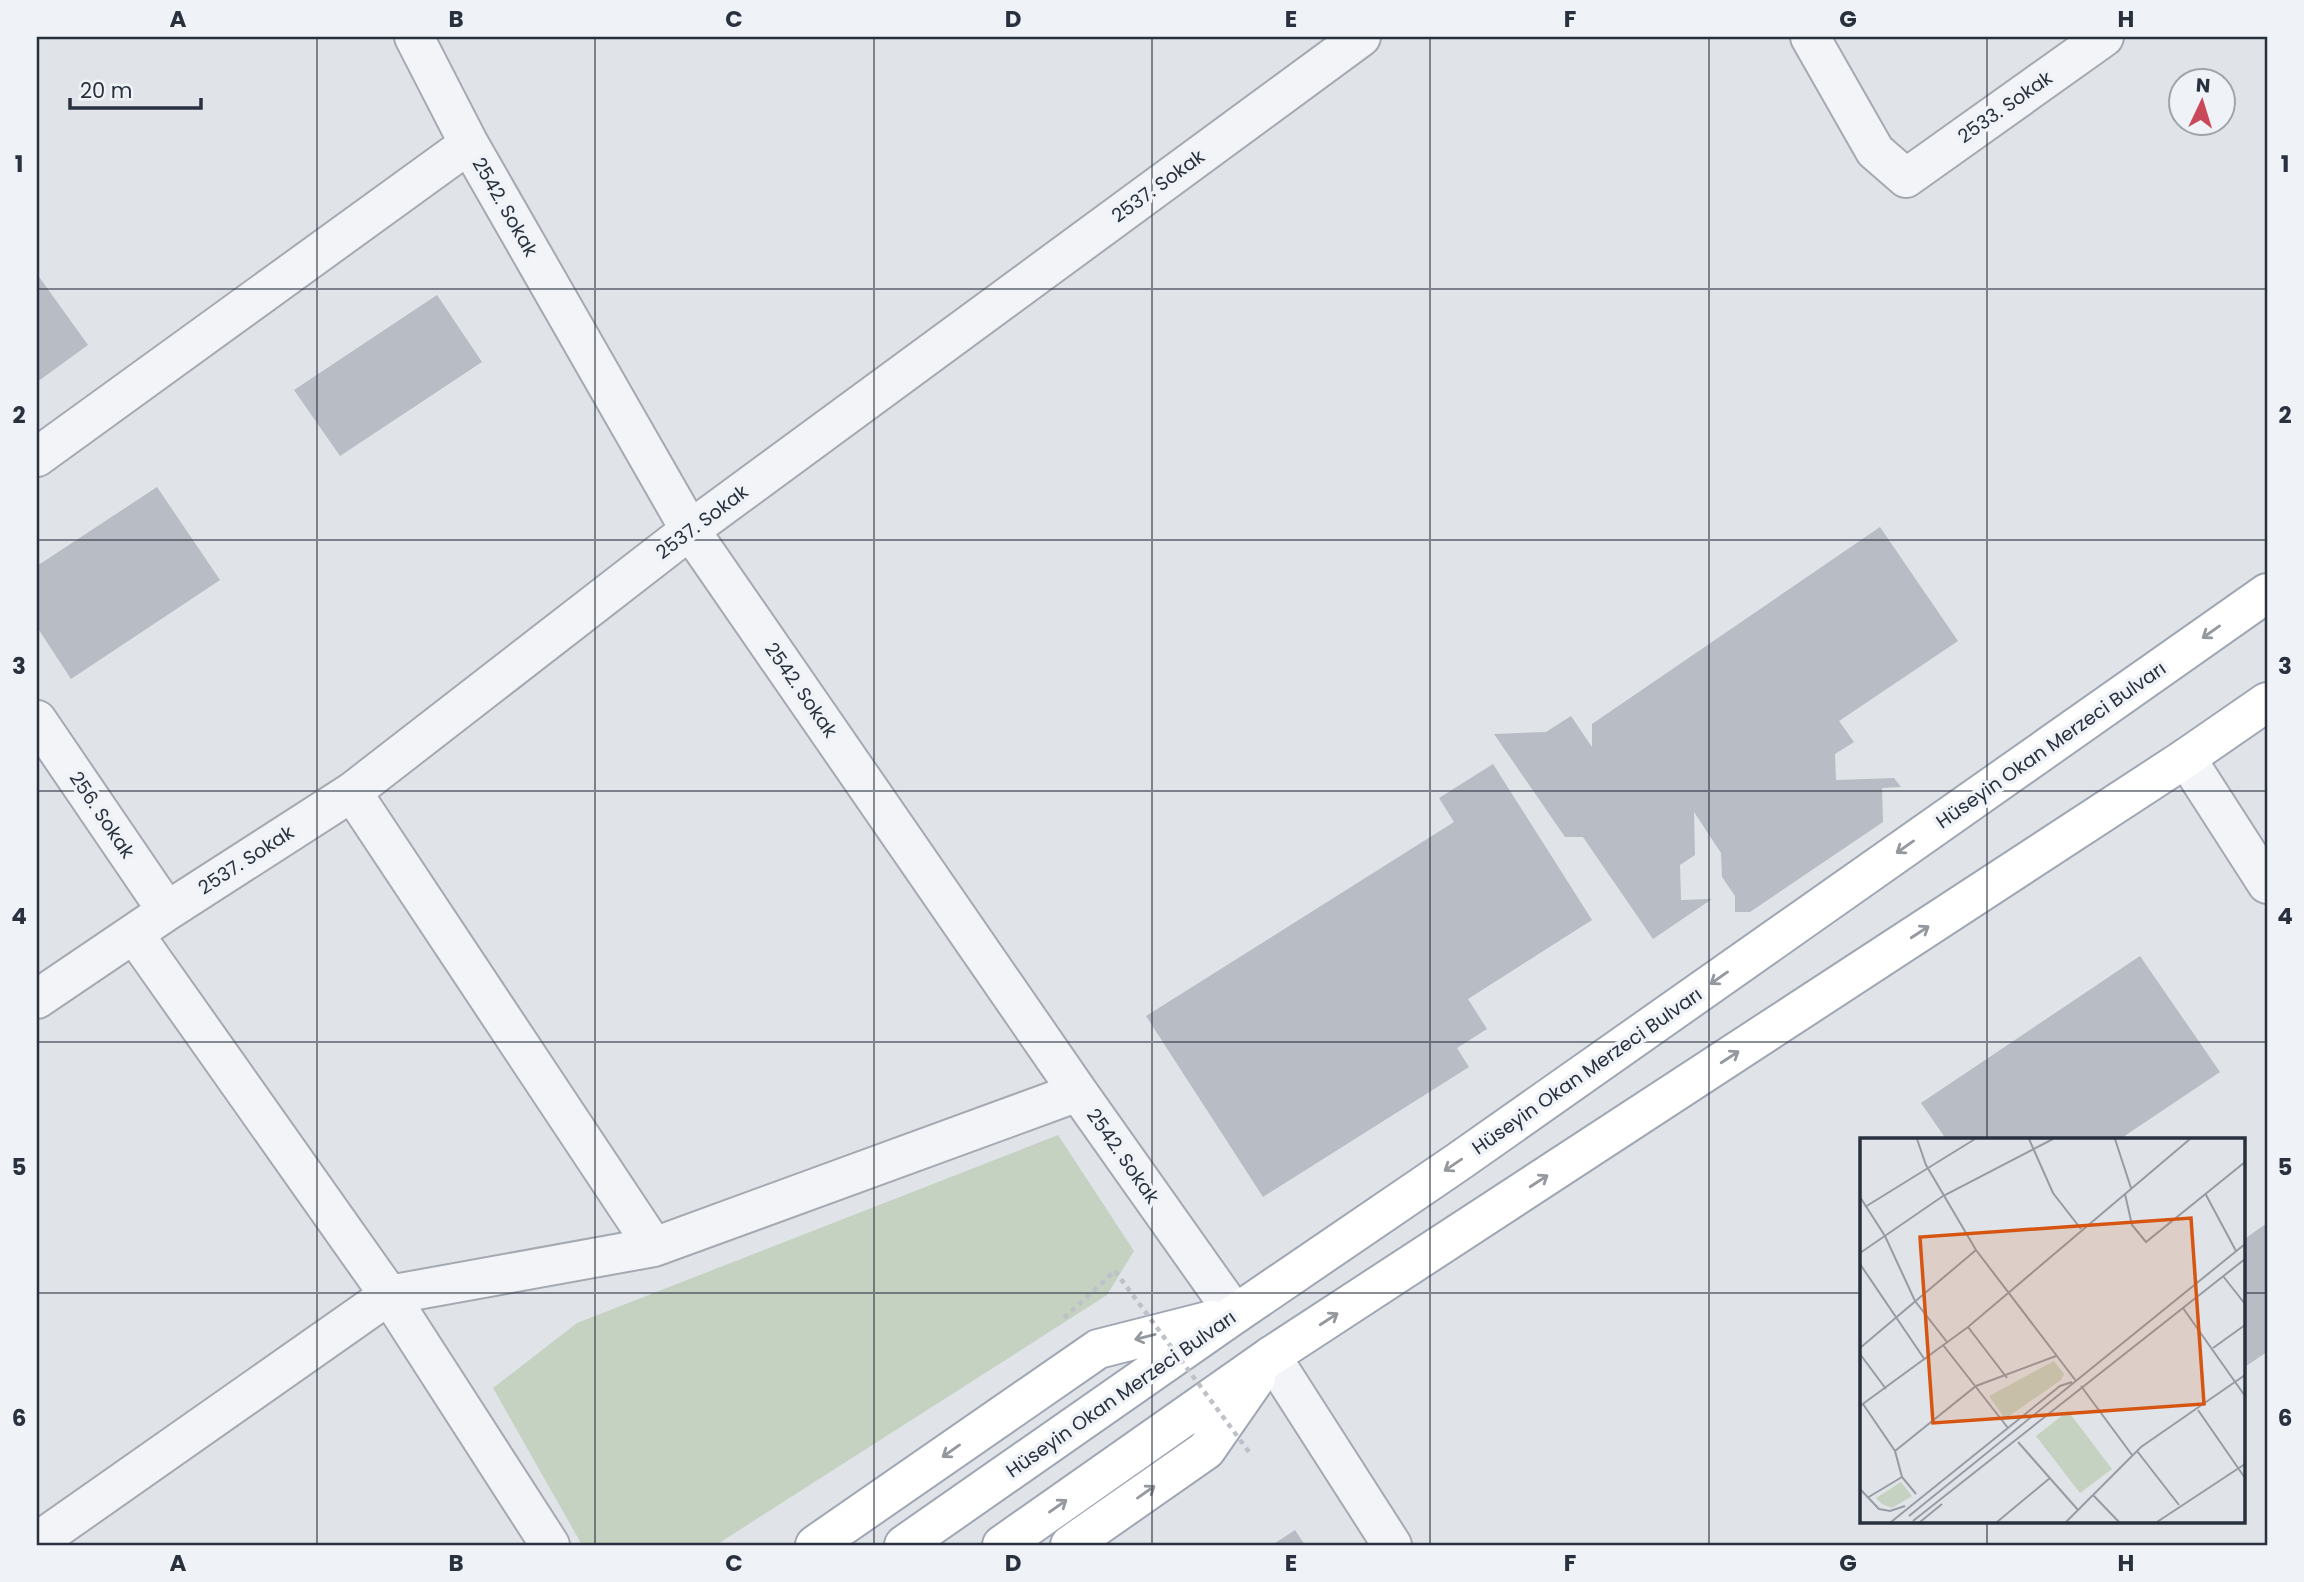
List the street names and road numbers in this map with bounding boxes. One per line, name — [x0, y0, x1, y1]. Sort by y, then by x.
street label: 2533. Sokak — [1952, 64, 2058, 150]
street label: 2537. Sokak — [1106, 143, 1210, 229]
street label: 2542. Sokak — [466, 152, 544, 262]
street label: 2537. Sokak — [650, 478, 754, 566]
street label: 2542. Sokak — [758, 637, 844, 743]
street label: Hüseyin Okan Merzeci Bulvarı — [1931, 655, 2171, 835]
street label: 256. Sokak — [63, 766, 141, 864]
street label: 2537. Sokak — [193, 819, 299, 901]
street label: Hüseyin Okan Merzeci Bulvarı — [1467, 981, 1707, 1161]
street label: 2542. Sokak — [1080, 1103, 1166, 1209]
street label: Hüseyin Okan Merzeci Bulvarı — [1001, 1304, 1241, 1484]

